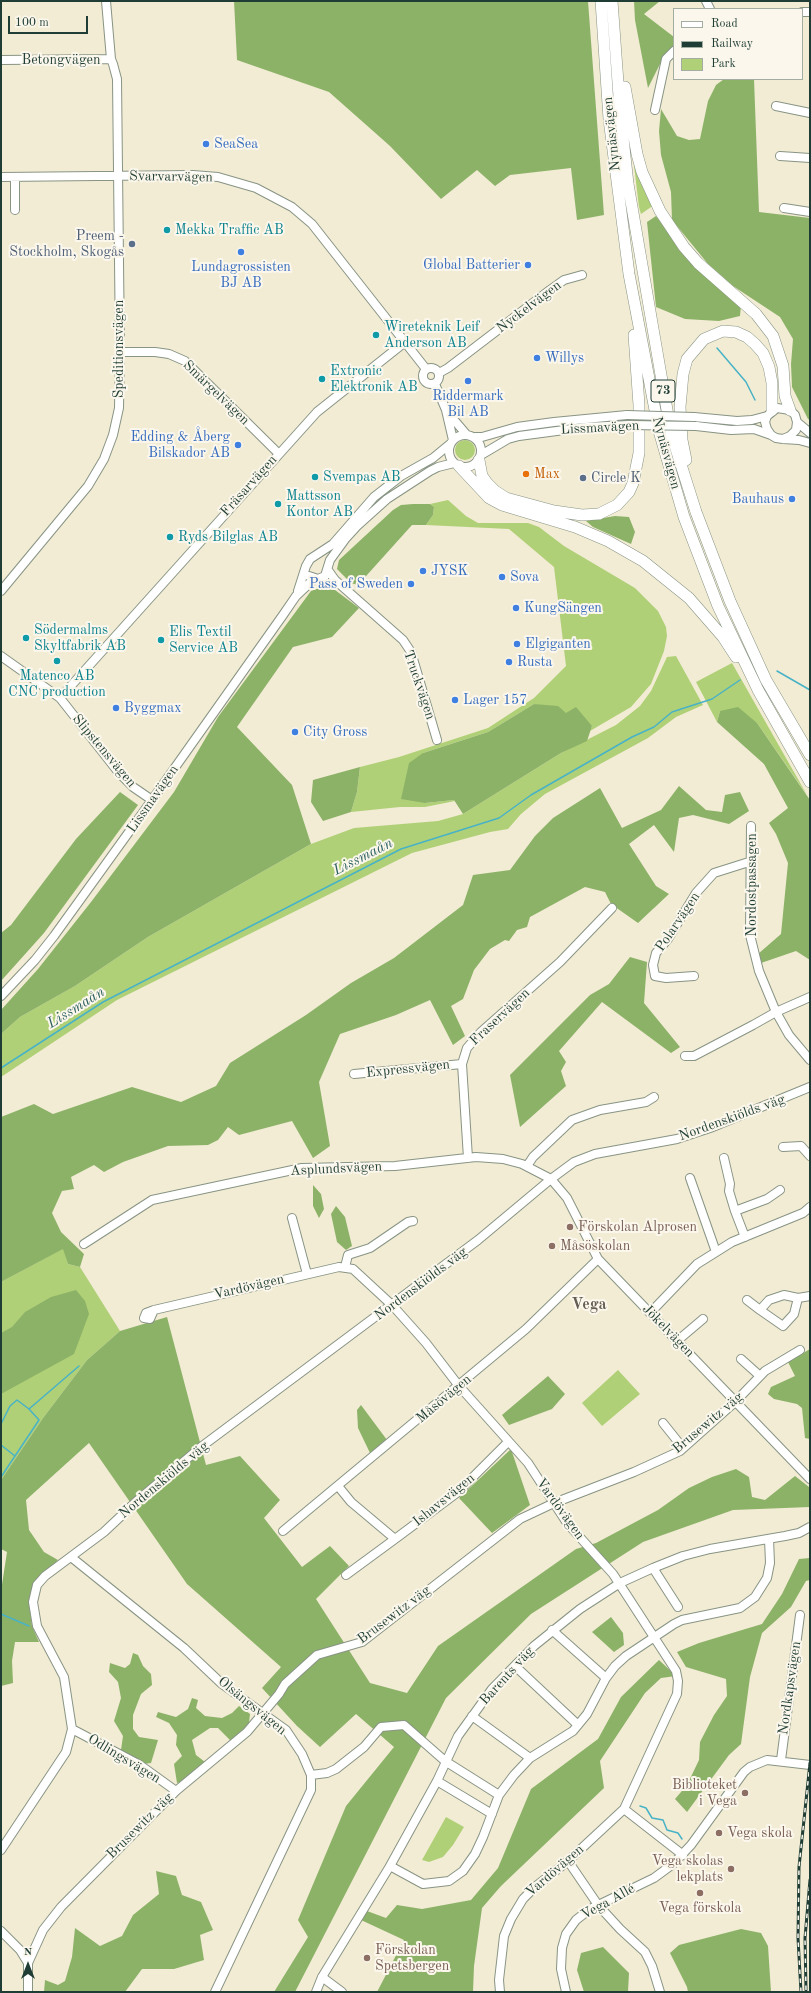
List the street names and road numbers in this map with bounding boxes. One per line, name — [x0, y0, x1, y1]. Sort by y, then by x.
street label: Betongvägen — [22, 52, 100, 68]
street label: Nynäsvägen — [600, 96, 624, 172]
street label: Svarvarvägen — [129, 168, 213, 186]
street label: Nyckelvägen — [493, 277, 565, 337]
street label: Speditionsvägen — [111, 300, 127, 398]
street label: Smärgelvägen — [179, 357, 253, 429]
road number: 73 — [651, 380, 675, 402]
street label: Nynäsvägen — [648, 415, 684, 491]
street label: Lissmavägen — [560, 418, 640, 438]
street label: Fräsarvägen — [217, 452, 281, 520]
street label: Truckvägen — [399, 648, 439, 722]
street label: Slipstensvägen — [68, 711, 140, 791]
street label: Lissmavägen — [124, 762, 182, 836]
street label: Nordostpassagen — [744, 833, 760, 937]
street label: Polarvägen — [652, 889, 704, 955]
street label: Fraservägen — [466, 985, 534, 1049]
street label: Expressvägen — [365, 1056, 451, 1082]
street label: Nordenskiölds väg — [677, 1091, 787, 1145]
street label: Asplundsvägen — [290, 1158, 382, 1180]
street label: Nordenskiölds väg — [371, 1244, 471, 1324]
street label: Vardövägen — [212, 1271, 286, 1303]
street label: Jökelvägen — [638, 1301, 698, 1361]
street label: Måsövägen — [413, 1371, 475, 1427]
street label: Brusewitz väg — [669, 1389, 747, 1457]
street label: Nordenskiölds väg — [116, 1438, 212, 1522]
street label: Ishavsvägen — [410, 1470, 478, 1530]
street label: Vardövägen — [532, 1475, 588, 1543]
street label: Brusewitz väg — [354, 1582, 434, 1648]
street label: Nordkapsvägen — [775, 1640, 805, 1736]
street label: Barents väg — [476, 1643, 538, 1709]
street label: Olsängsvägen — [214, 1673, 290, 1739]
street label: Odlingsvägen — [85, 1731, 163, 1787]
street label: Brusewitz väg — [103, 1789, 177, 1863]
street label: Vardövägen — [522, 1841, 588, 1901]
street label: Vega Allé — [578, 1880, 638, 1924]

